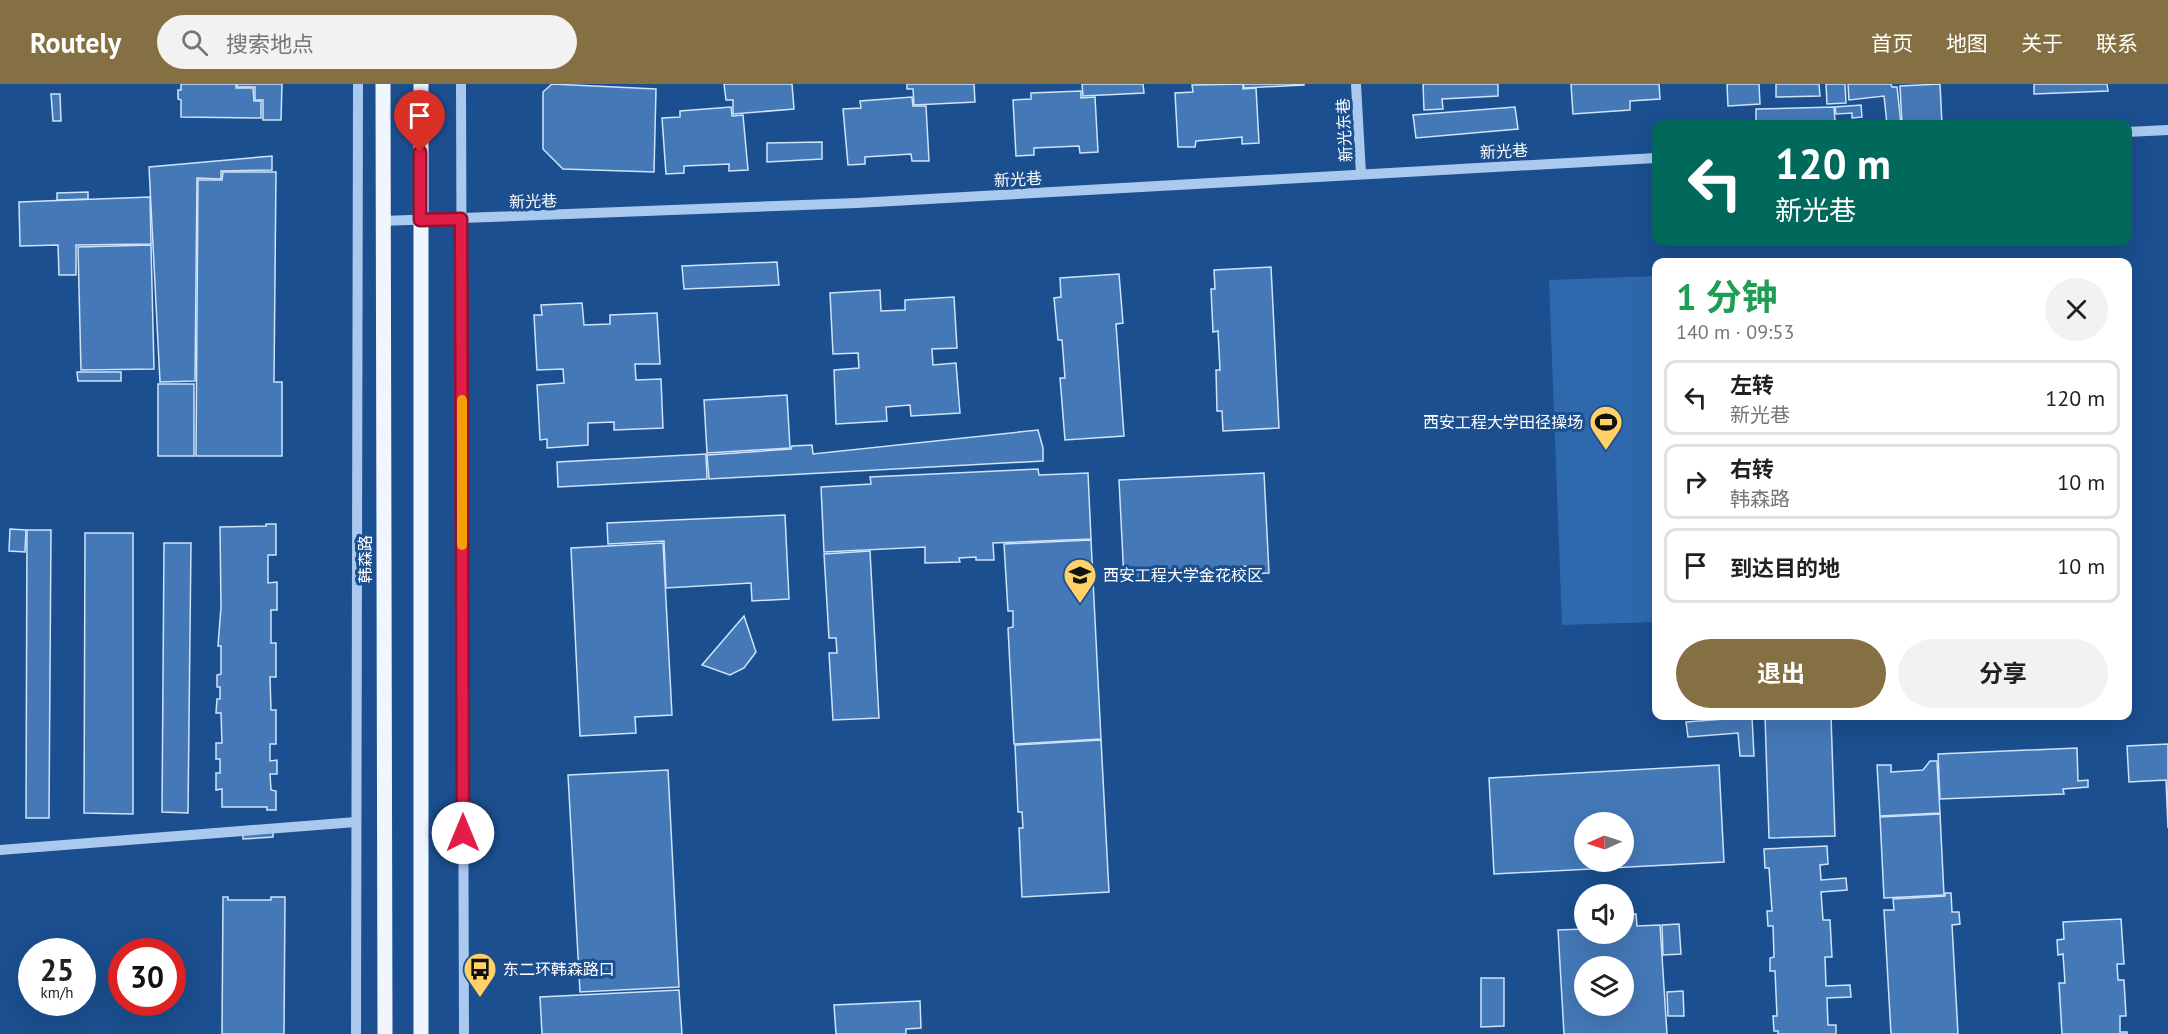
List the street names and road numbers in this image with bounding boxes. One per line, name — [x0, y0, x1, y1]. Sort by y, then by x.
street label: 新光东巷 — [1332, 98, 1356, 162]
street label: 新光巷 — [1480, 140, 1528, 162]
street label: 新光巷 — [994, 168, 1042, 190]
street label: 新光巷 — [509, 190, 557, 212]
street label: 韩森路 — [355, 535, 375, 583]

